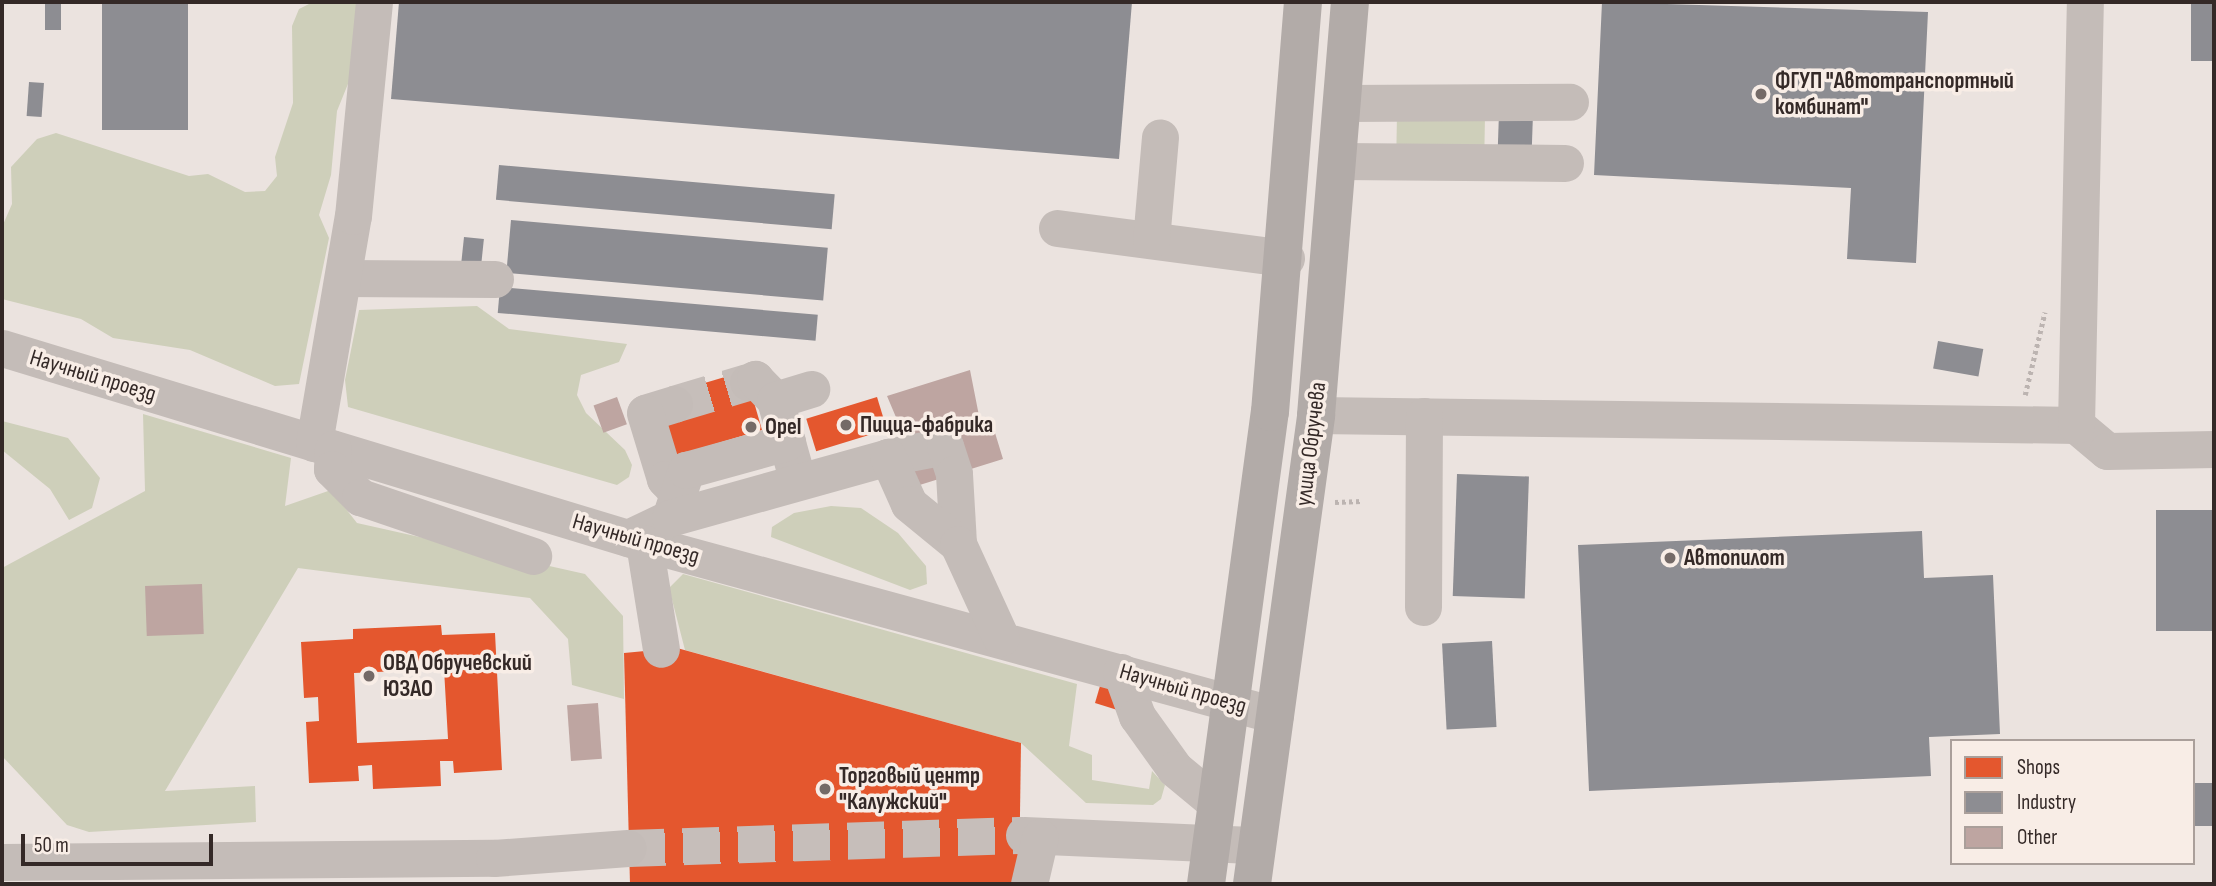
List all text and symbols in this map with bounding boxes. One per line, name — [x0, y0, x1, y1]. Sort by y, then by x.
place label: ФГУП "Автотранспортный комбинат" — [1775, 67, 2014, 121]
marker: ФГУП "Автотранспортный комбинат" — [1753, 86, 1769, 102]
street label: Научный проезд — [27, 344, 159, 408]
street label: улица Обручева — [1290, 381, 1332, 507]
place label: Пицца-фабрика — [860, 411, 993, 439]
place label: Opel — [765, 413, 801, 441]
marker: Пицца-фабрика — [838, 417, 854, 433]
marker: Opel — [743, 419, 759, 435]
street label: Научный проезд — [569, 508, 703, 570]
place label: Автопилот — [1684, 544, 1785, 572]
marker: Автопилот — [1662, 550, 1678, 566]
place label: ОВД Обручевский ЮЗАО — [383, 649, 532, 703]
street label: Научный проезд — [1116, 658, 1250, 720]
marker: ОВД Обручевский ЮЗАО — [361, 668, 377, 684]
legend — [1950, 739, 2195, 865]
text: Shops — [2017, 755, 2060, 780]
place label: Торговый центр "Калужский" — [839, 762, 980, 816]
marker: Торговый центр "Калужский" — [817, 781, 833, 797]
text: Industry — [2017, 790, 2076, 815]
scale bar — [24, 820, 217, 864]
text: Other — [2017, 825, 2057, 850]
text: 50 m — [34, 833, 69, 858]

